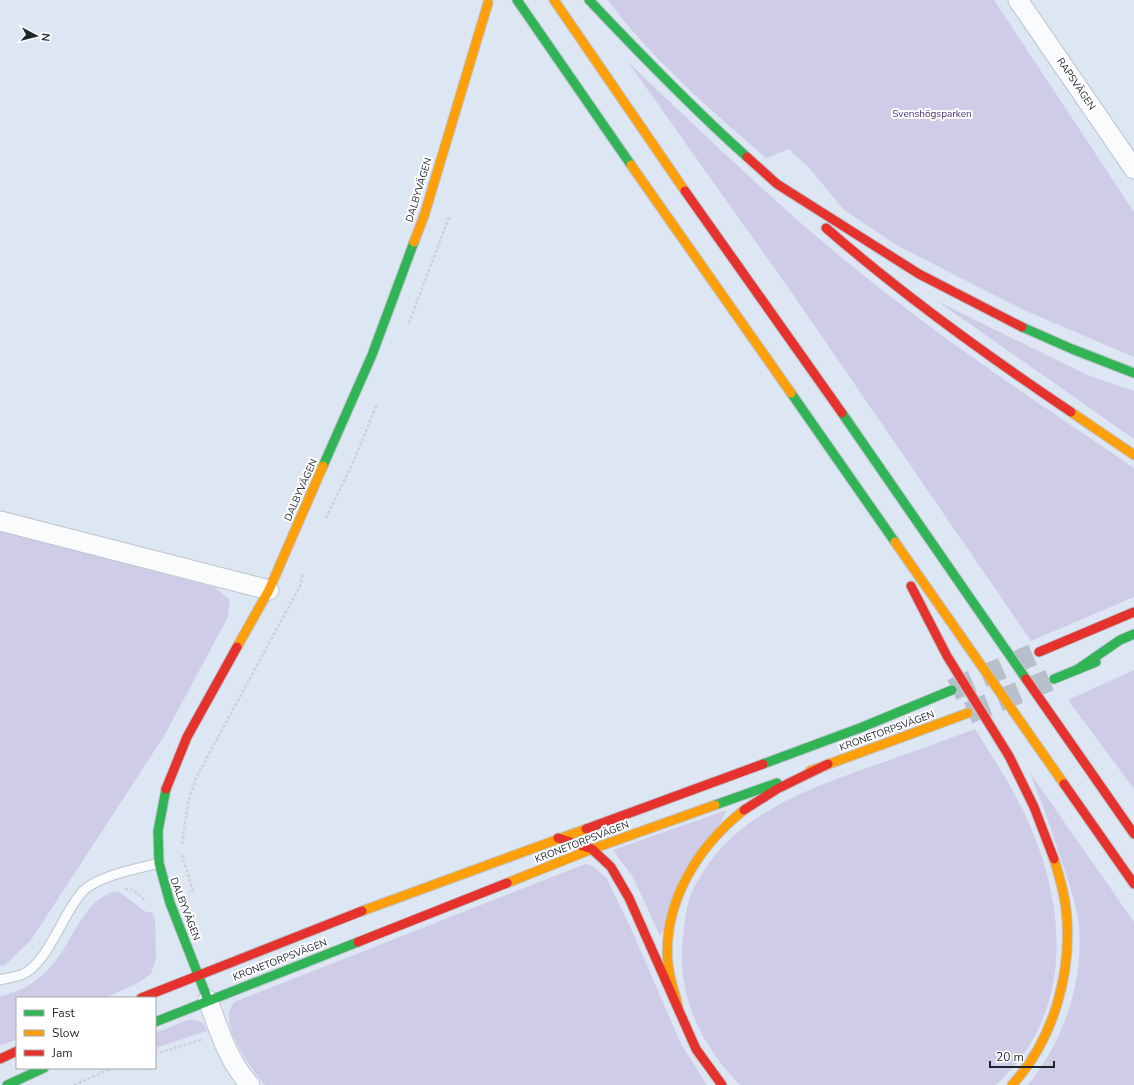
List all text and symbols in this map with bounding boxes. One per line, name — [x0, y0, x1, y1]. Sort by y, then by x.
north arrow — [16, 16, 56, 56]
text: N — [37, 32, 53, 42]
street label: RAPSVÄGEN — [1053, 55, 1099, 113]
park label: Svenshögsparken — [892, 107, 972, 121]
street label: DALBYVÄGEN — [403, 156, 435, 224]
street label: DALBYVÄGEN — [281, 457, 321, 523]
street label: KRONETORPSVÄGEN — [838, 707, 936, 755]
street label: KRONETORPSVÄGEN — [533, 818, 631, 866]
street label: DALBYVÄGEN — [167, 875, 203, 943]
street label: KRONETORPSVÄGEN — [231, 936, 329, 984]
legend — [16, 997, 156, 1069]
text: Fast — [52, 1005, 75, 1021]
text: Slow — [52, 1025, 80, 1041]
scale bar — [990, 1043, 1054, 1069]
text: Jam — [51, 1045, 73, 1061]
text: 20 m — [996, 1049, 1024, 1065]

